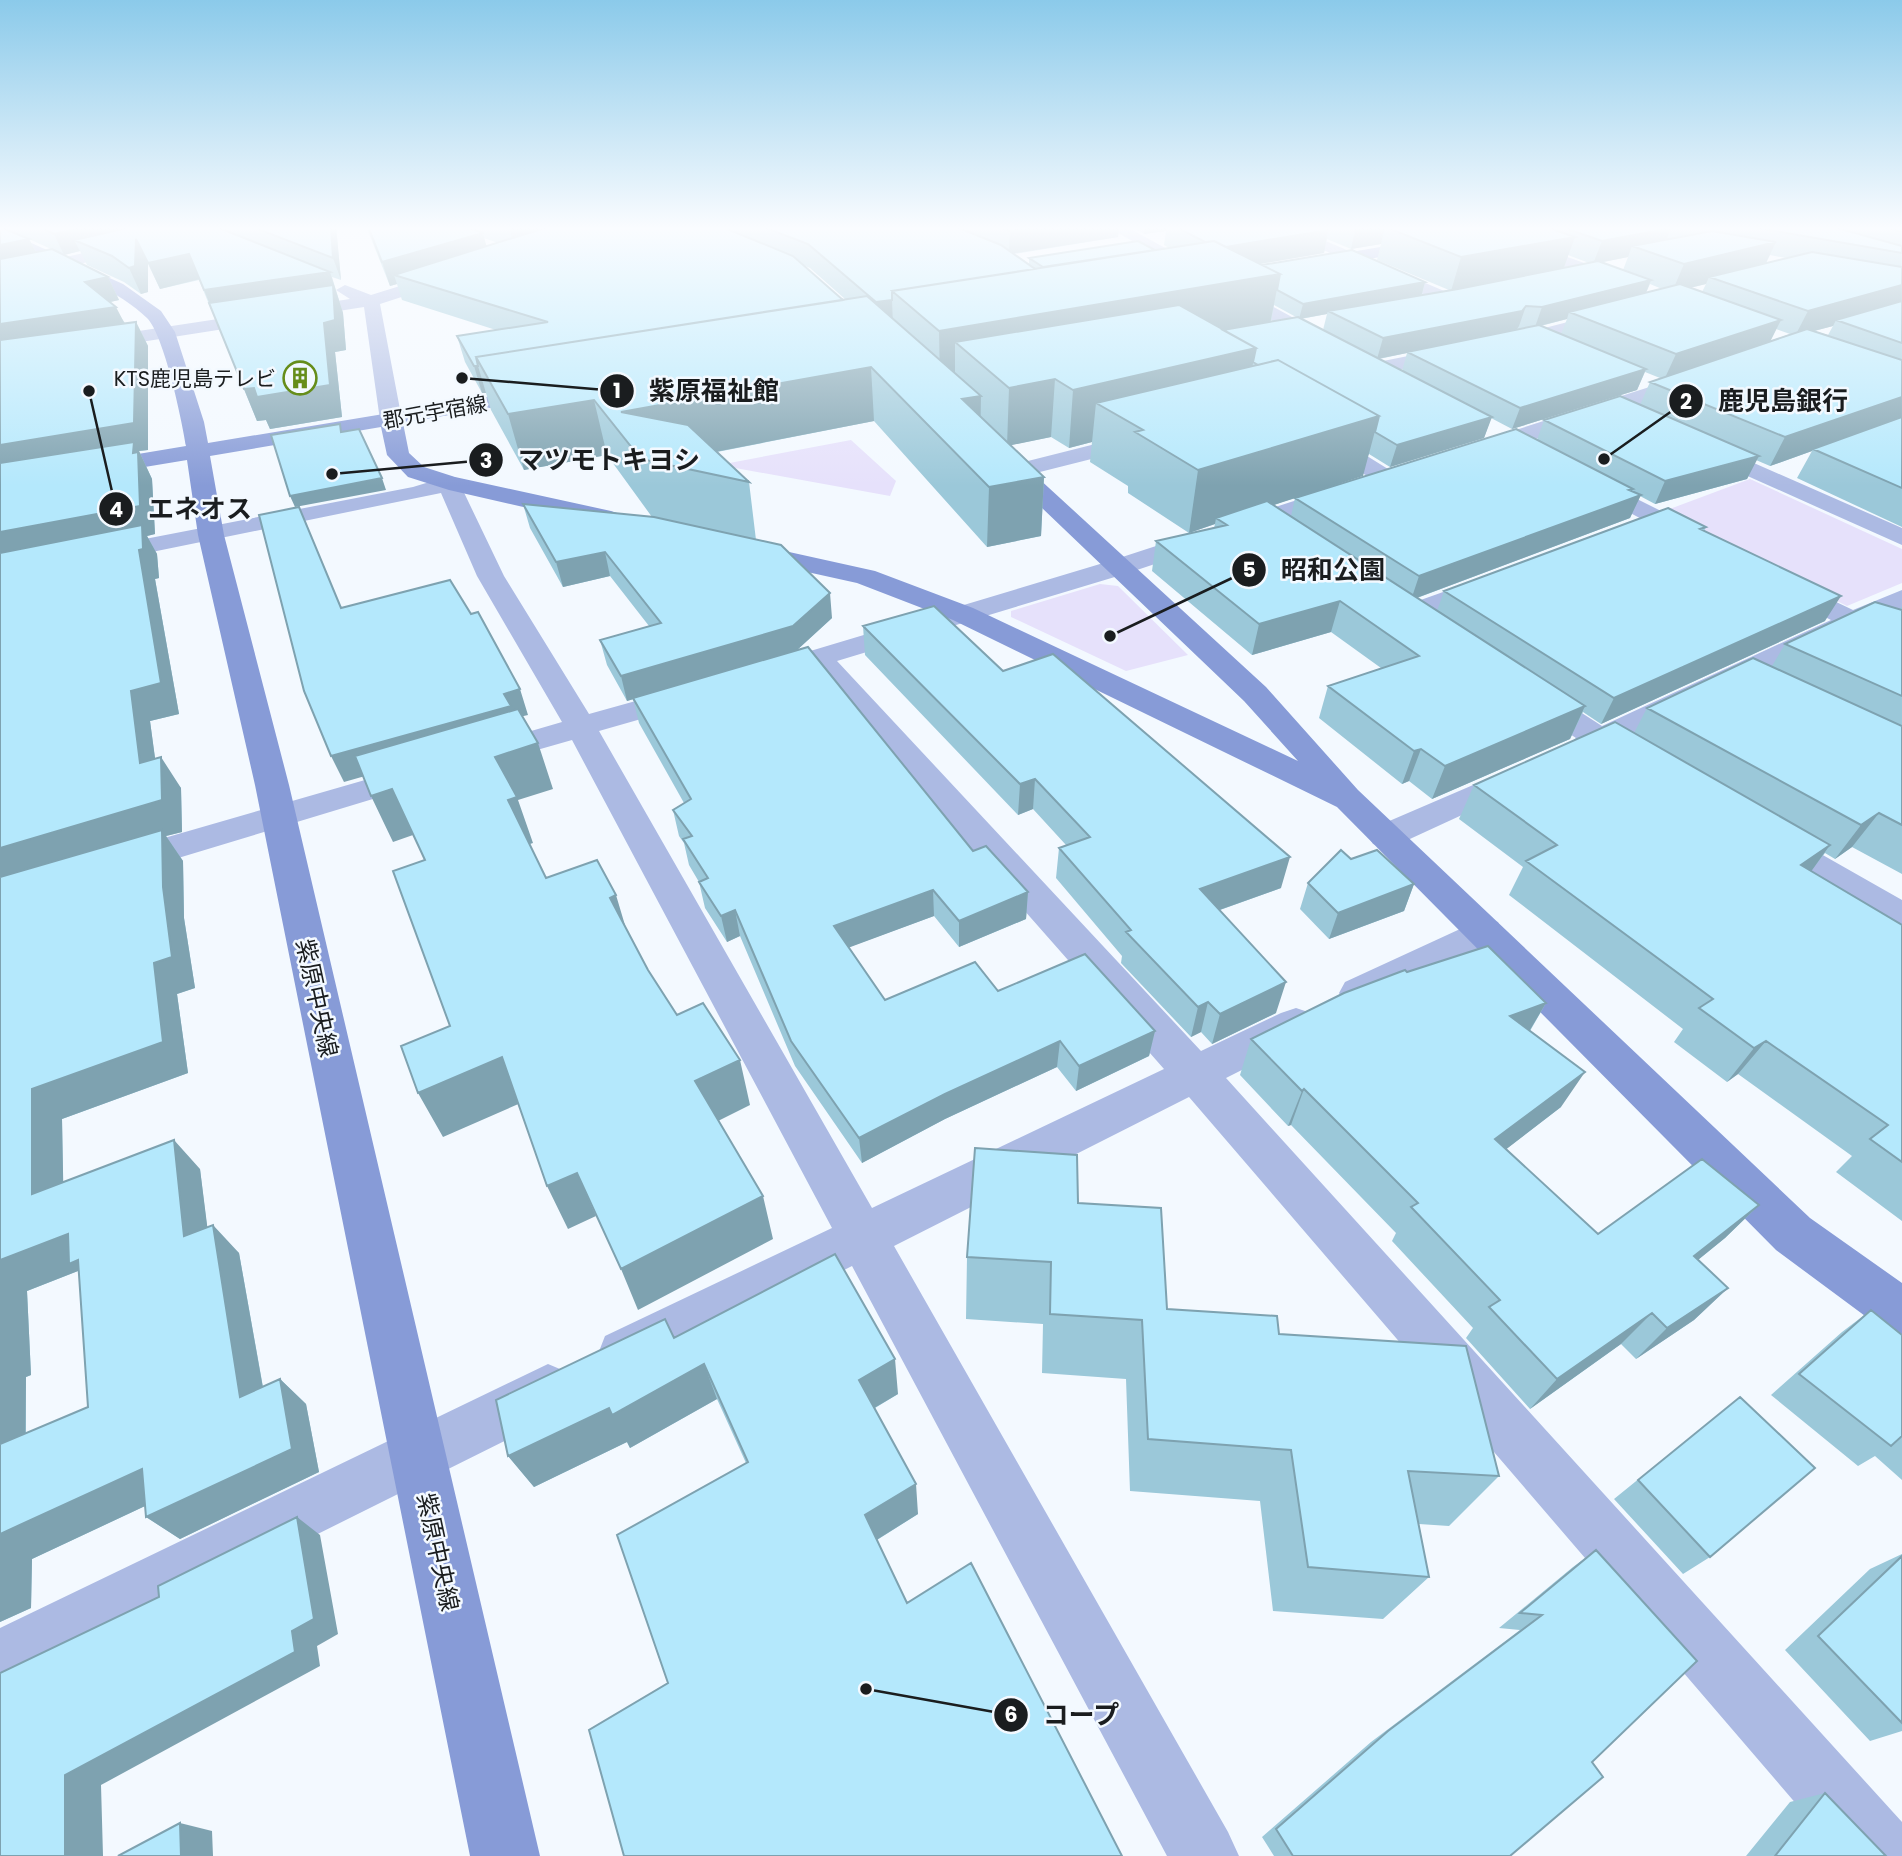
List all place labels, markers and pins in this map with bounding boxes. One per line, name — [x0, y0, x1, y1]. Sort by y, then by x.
building icon: KTS鹿児島テレビ — [281, 359, 319, 397]
place label: KTS鹿児島テレビ — [114, 364, 276, 393]
callout: 紫原福祉館 — [600, 367, 793, 414]
callout: 鹿児島銀行 — [1669, 378, 1862, 425]
callout: マツモトキヨシ — [469, 437, 714, 484]
callout: エネオス — [99, 486, 266, 533]
callout: 昭和公園 — [1232, 546, 1399, 593]
callout: コープ — [993, 1691, 1134, 1738]

